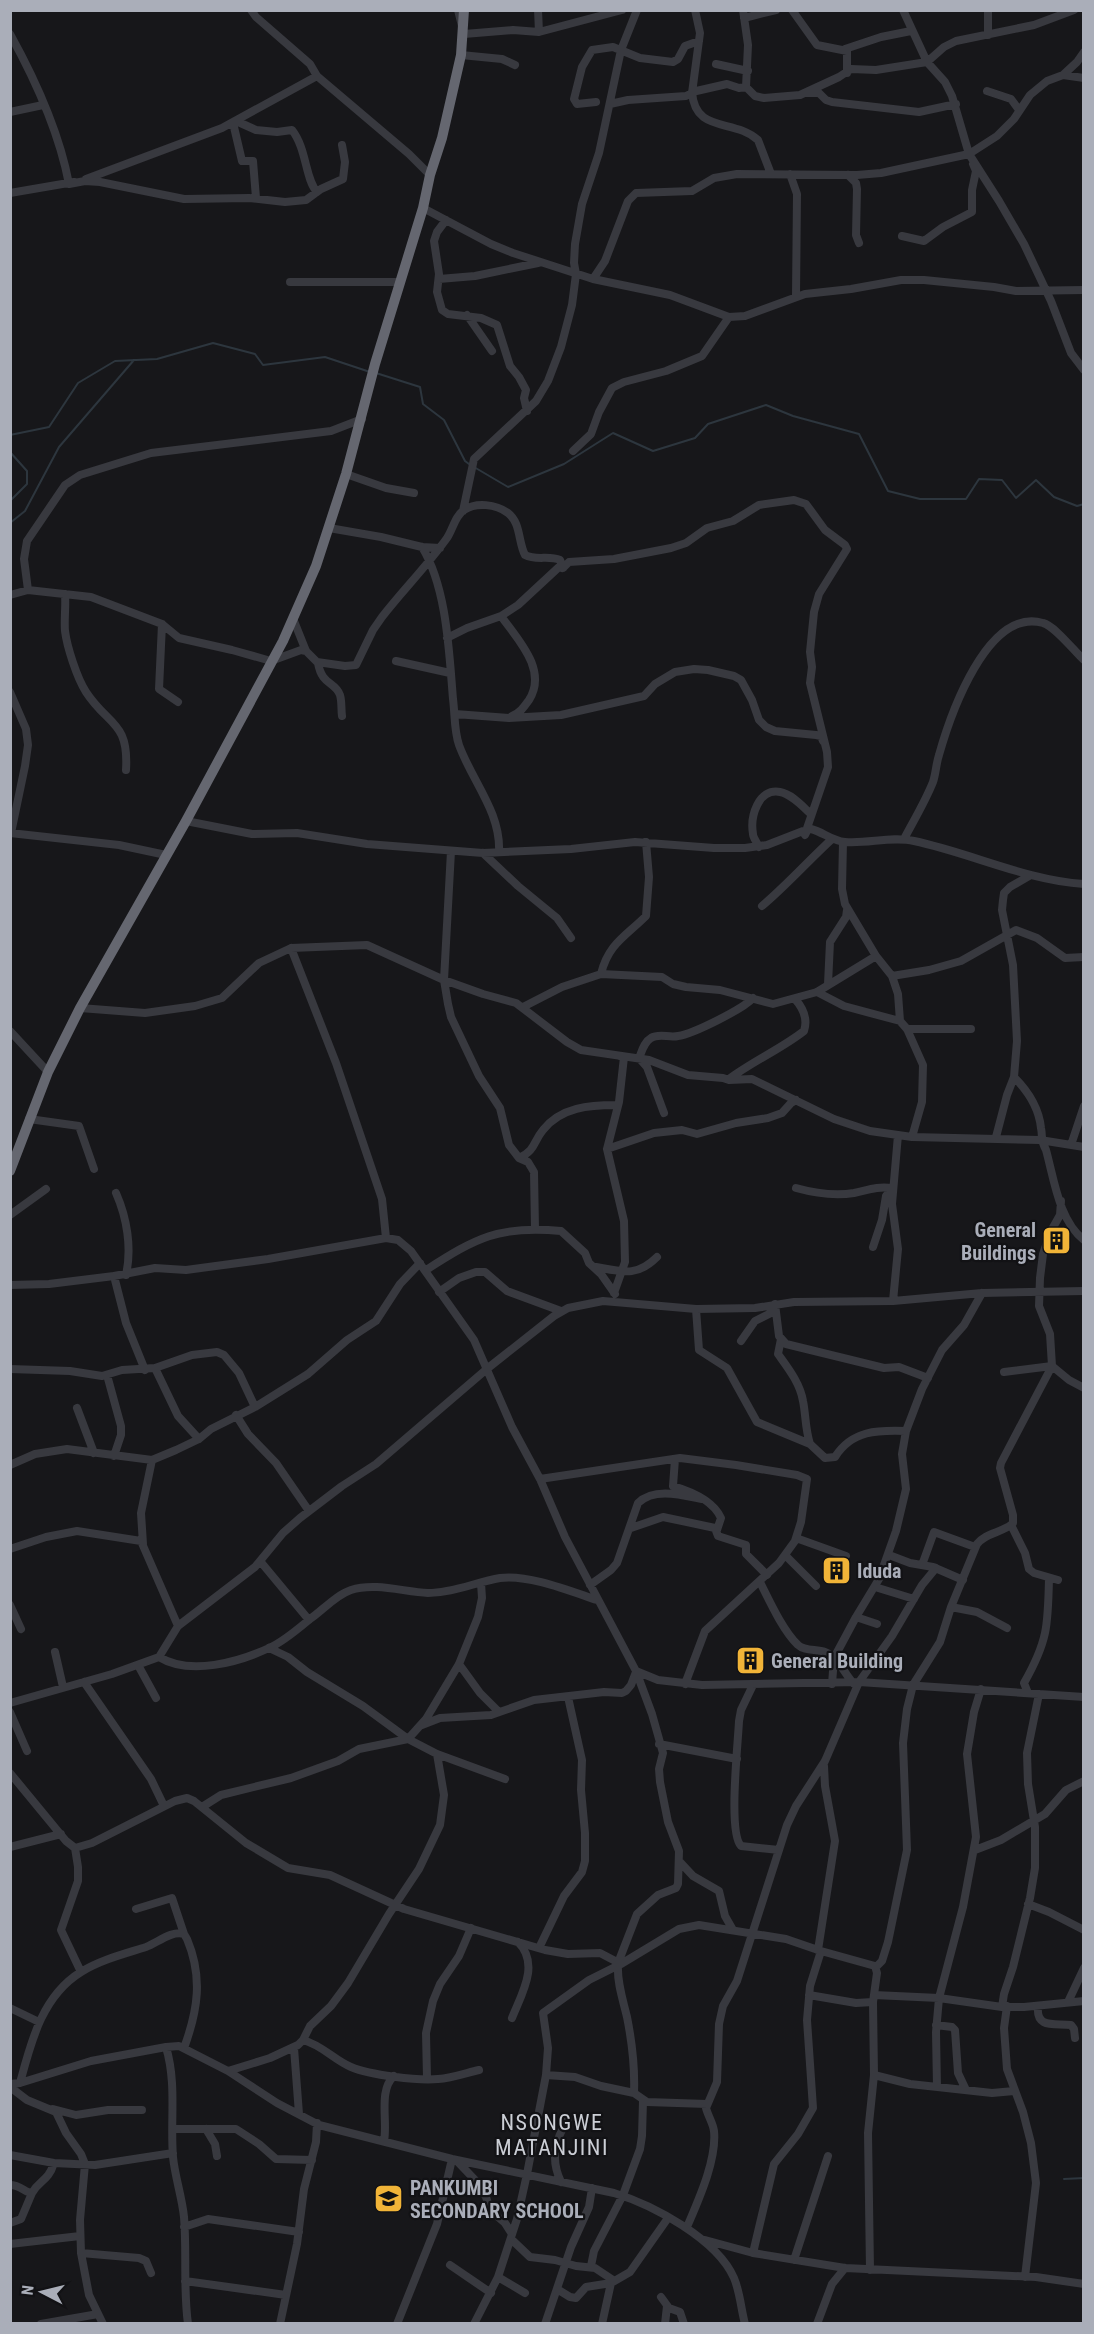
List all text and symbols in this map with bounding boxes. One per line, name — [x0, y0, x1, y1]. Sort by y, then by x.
place label: General Buildings — [961, 1218, 1036, 1265]
building icon: General Buildings — [1041, 1225, 1073, 1257]
building icon: Iduda — [820, 1555, 852, 1587]
place label: Iduda — [857, 1559, 901, 1583]
building icon: General Building — [734, 1645, 766, 1677]
place label: General Building — [771, 1649, 903, 1673]
district label: NSONGWE MATANJINI — [495, 2110, 609, 2160]
place label: PANKUMBI SECONDARY SCHOOL — [410, 2176, 584, 2223]
school or university icon: PANKUMBI SECONDARY SCHOOL — [373, 2183, 405, 2215]
north arrow — [12, 2262, 72, 2322]
text: N — [18, 2284, 38, 2296]

